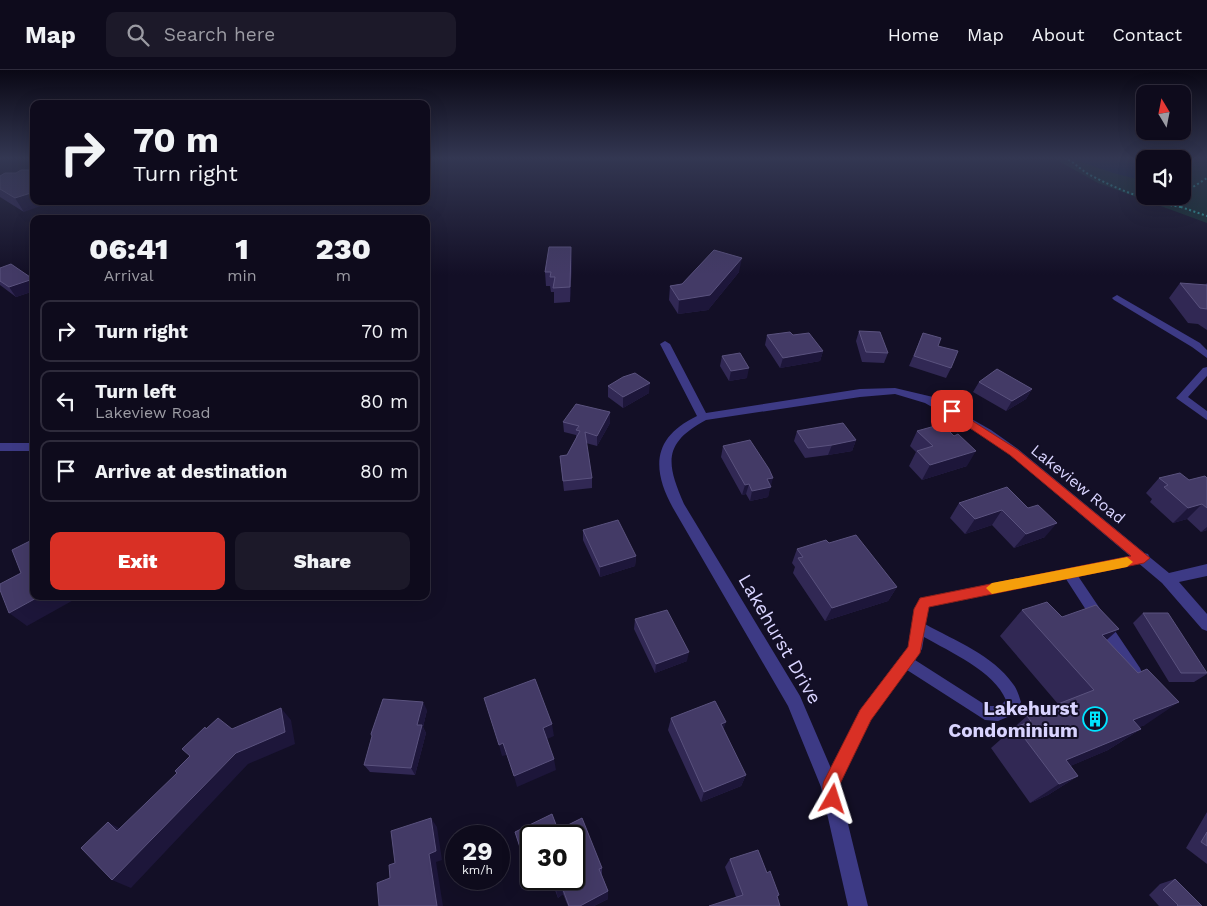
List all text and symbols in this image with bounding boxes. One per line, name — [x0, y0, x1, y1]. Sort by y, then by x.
search box — [106, 12, 456, 57]
text: Map — [25, 21, 76, 49]
icon: search — [124, 21, 152, 49]
text: Search here — [164, 23, 275, 46]
text: Home — [888, 24, 939, 45]
text: Map — [967, 24, 1004, 45]
text: About — [1032, 24, 1084, 45]
text: Contact — [1112, 24, 1182, 45]
north arrow — [1136, 85, 1191, 140]
map controls — [1136, 85, 1191, 205]
text: 70 m — [133, 119, 219, 161]
icon: right — [50, 120, 115, 185]
button: sound — [1136, 150, 1191, 205]
text: Turn right — [133, 161, 238, 186]
text: 06:41 — [89, 231, 168, 266]
text: 1 — [235, 231, 249, 266]
text: 230 — [316, 231, 371, 266]
text: Arrival — [104, 266, 154, 285]
text: min — [227, 266, 257, 285]
text: m — [336, 266, 351, 285]
icon: right — [52, 317, 80, 345]
text: Turn right — [95, 320, 188, 343]
text: 70 m — [361, 320, 408, 343]
text: Turn left — [95, 380, 176, 403]
icon: left — [52, 387, 80, 415]
text: 80 m — [360, 390, 408, 413]
pin — [931, 390, 973, 432]
icon: arrive — [938, 397, 966, 425]
text: Lakeview Road — [95, 403, 211, 422]
street label: Lakeview Road — [1027, 440, 1129, 528]
icon: arrive — [52, 457, 80, 485]
text: Arrive at destination — [95, 460, 287, 483]
text: 80 m — [360, 460, 408, 483]
button: Exit — [50, 532, 225, 590]
button: Share — [235, 532, 410, 590]
street label: Lakehurst Drive — [734, 570, 826, 708]
place label: Lakehurst Condominium — [948, 697, 1079, 742]
building icon: Lakehurst Condominium — [1082, 706, 1108, 732]
position arrow — [806, 772, 858, 824]
speed limit sign: 30 — [520, 825, 585, 890]
text: 29 — [462, 837, 493, 866]
text: km/h — [462, 863, 493, 877]

